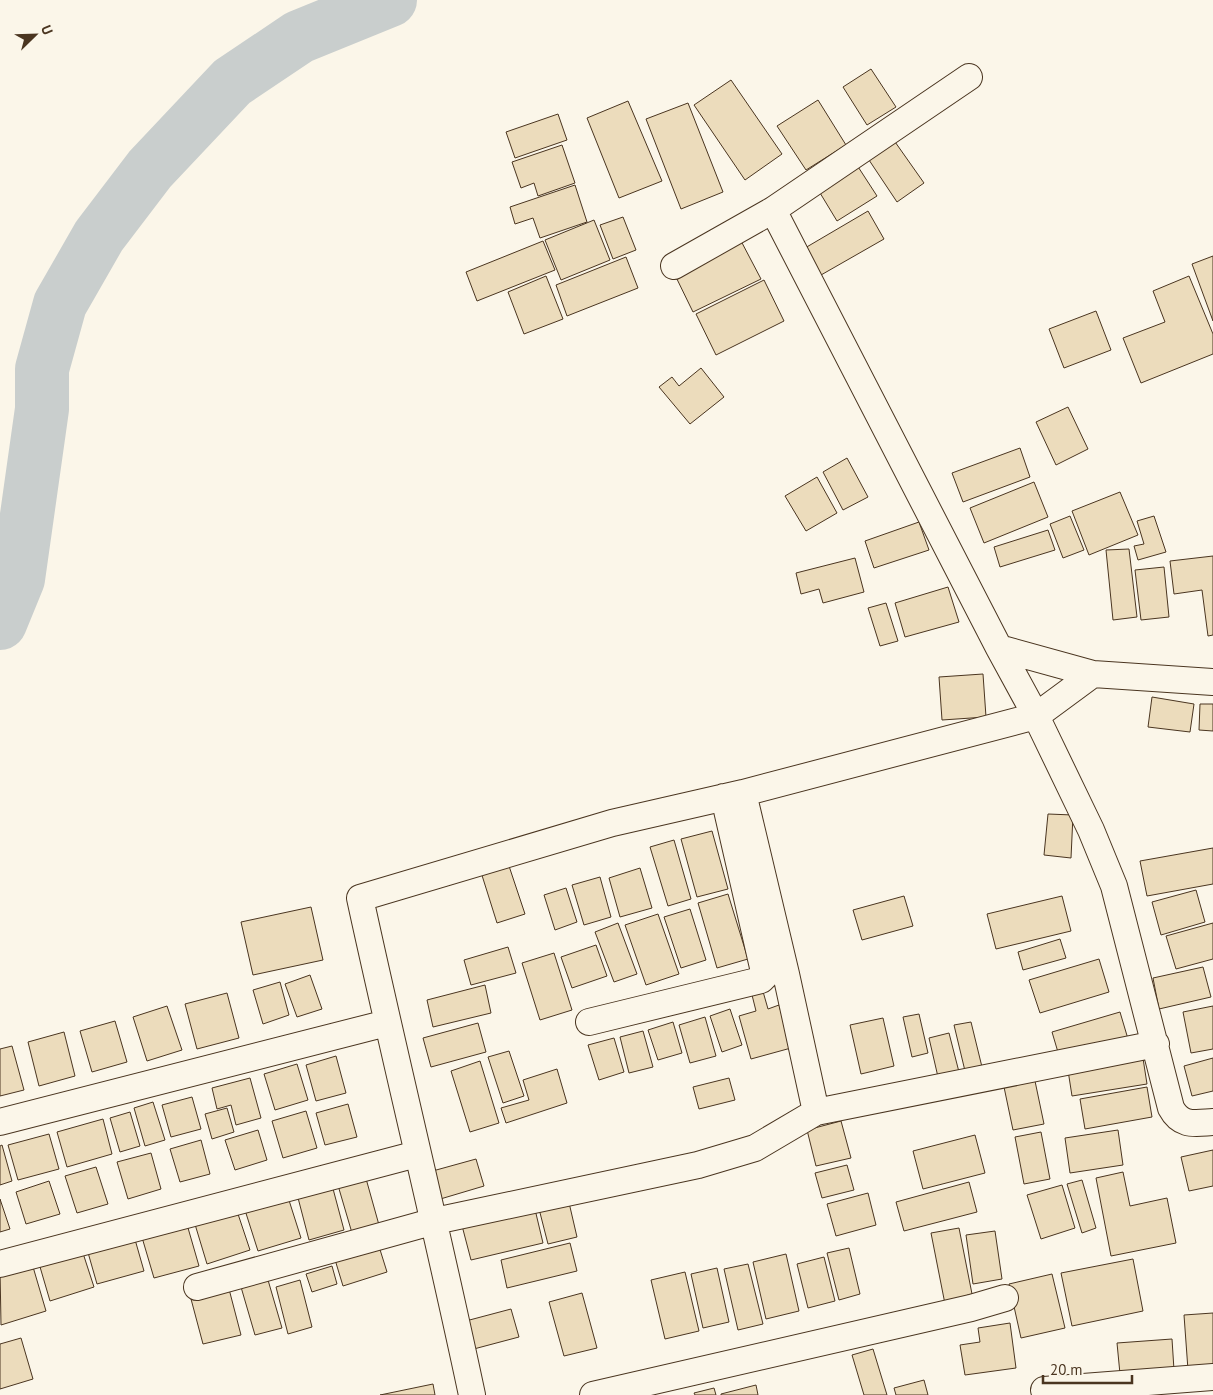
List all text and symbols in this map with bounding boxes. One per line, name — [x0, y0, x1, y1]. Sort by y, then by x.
north arrow — [10, 10, 60, 60]
text: U — [37, 22, 57, 37]
scale bar — [1043, 1352, 1132, 1384]
text: 20 m — [1050, 1360, 1083, 1379]

